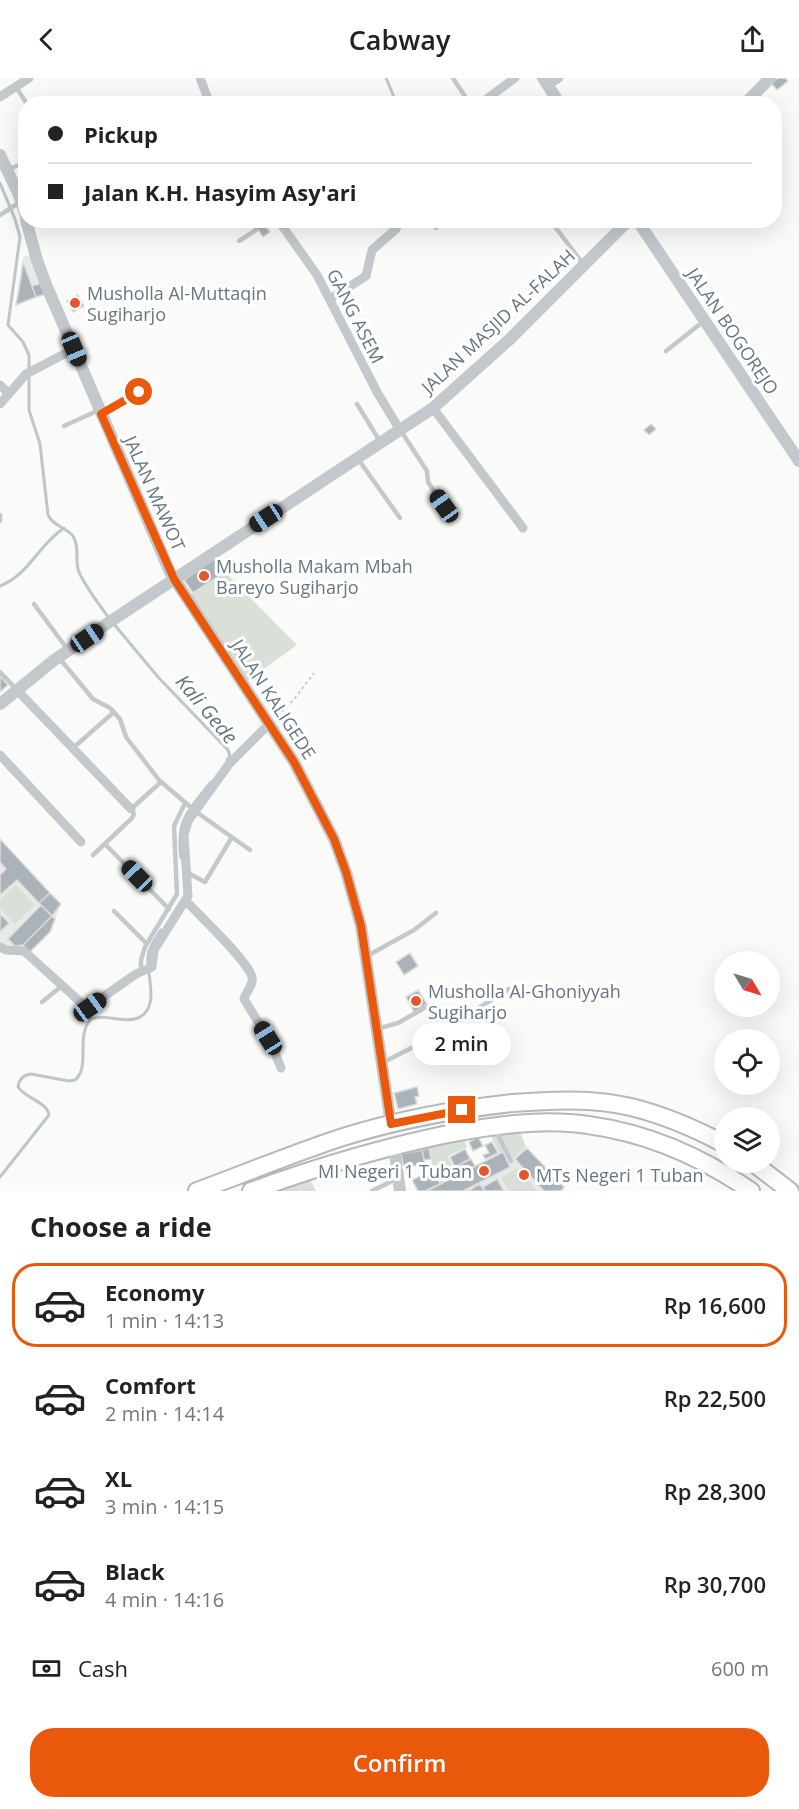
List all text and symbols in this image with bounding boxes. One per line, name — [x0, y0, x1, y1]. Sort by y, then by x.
text: Cabway — [349, 21, 450, 58]
icon: back — [30, 23, 63, 56]
icon: share — [736, 23, 769, 56]
text: Pickup — [84, 119, 158, 149]
text: Jalan K.H. Hasyim Asy'ari — [84, 177, 357, 207]
street label: JALAN MASJID AL-FALAH — [415, 243, 580, 400]
street label: JALAN BOGOREJO — [681, 261, 784, 399]
street label: GANG ASEM — [322, 265, 390, 367]
place label: Musholla Al-Muttaqin Sugiharjo — [87, 281, 267, 326]
marker: Musholla Al-Muttaqin Sugiharjo — [68, 296, 82, 310]
car — [59, 329, 89, 369]
route start — [125, 378, 152, 405]
street label: JALAN MAWOT — [118, 430, 191, 554]
car — [426, 486, 462, 526]
car — [246, 501, 286, 535]
place label: Musholla Makam Mbah Bareyo Sugiharjo — [216, 554, 413, 599]
marker: Musholla Makam Mbah Bareyo Sugiharjo — [197, 569, 211, 583]
car — [67, 620, 107, 656]
street label: JALAN KALIGEDE — [225, 633, 322, 763]
water label: Kali Gede — [170, 669, 244, 749]
car — [118, 857, 156, 895]
north arrow — [714, 951, 780, 1017]
map controls — [714, 951, 780, 1173]
place label: Musholla Al-Ghoniyyah Sugiharjo — [428, 979, 621, 1024]
car — [70, 989, 110, 1025]
marker: Musholla Al-Ghoniyyah Sugiharjo — [409, 994, 423, 1008]
car — [251, 1018, 285, 1058]
callout: 2 min — [412, 1023, 512, 1065]
button: locate — [714, 1029, 780, 1095]
text: 2 min — [435, 1030, 489, 1057]
route end — [448, 1096, 475, 1123]
button: layers — [714, 1107, 780, 1173]
place label: MI Negeri 1 Tuban — [318, 1159, 472, 1183]
place label: MTs Negeri 1 Tuban — [536, 1163, 703, 1187]
marker: MI Negeri 1 Tuban — [477, 1164, 491, 1178]
marker: MTs Negeri 1 Tuban — [517, 1168, 531, 1182]
text: Choose a ride — [30, 1208, 212, 1245]
text: Economy — [105, 1277, 204, 1307]
icon: car — [33, 1278, 87, 1332]
text: Rp 16,600 — [664, 1290, 766, 1320]
text: 1 min · 14:13 — [105, 1307, 224, 1334]
text: Comfort — [105, 1370, 196, 1400]
icon: car — [33, 1371, 87, 1425]
text: Rp 22,500 — [664, 1383, 766, 1413]
text: 2 min · 14:14 — [105, 1400, 224, 1427]
text: XL — [105, 1463, 132, 1493]
icon: car — [33, 1464, 87, 1518]
text: Rp 28,300 — [664, 1476, 766, 1506]
text: 3 min · 14:15 — [105, 1493, 224, 1520]
text: Black — [105, 1556, 165, 1586]
icon: car — [33, 1557, 87, 1611]
text: Rp 30,700 — [664, 1569, 766, 1599]
text: 4 min · 14:16 — [105, 1586, 224, 1613]
icon: cash — [30, 1652, 63, 1685]
text: Cash — [78, 1653, 128, 1683]
text: 600 m — [711, 1655, 769, 1682]
button: Confirm — [30, 1728, 769, 1797]

